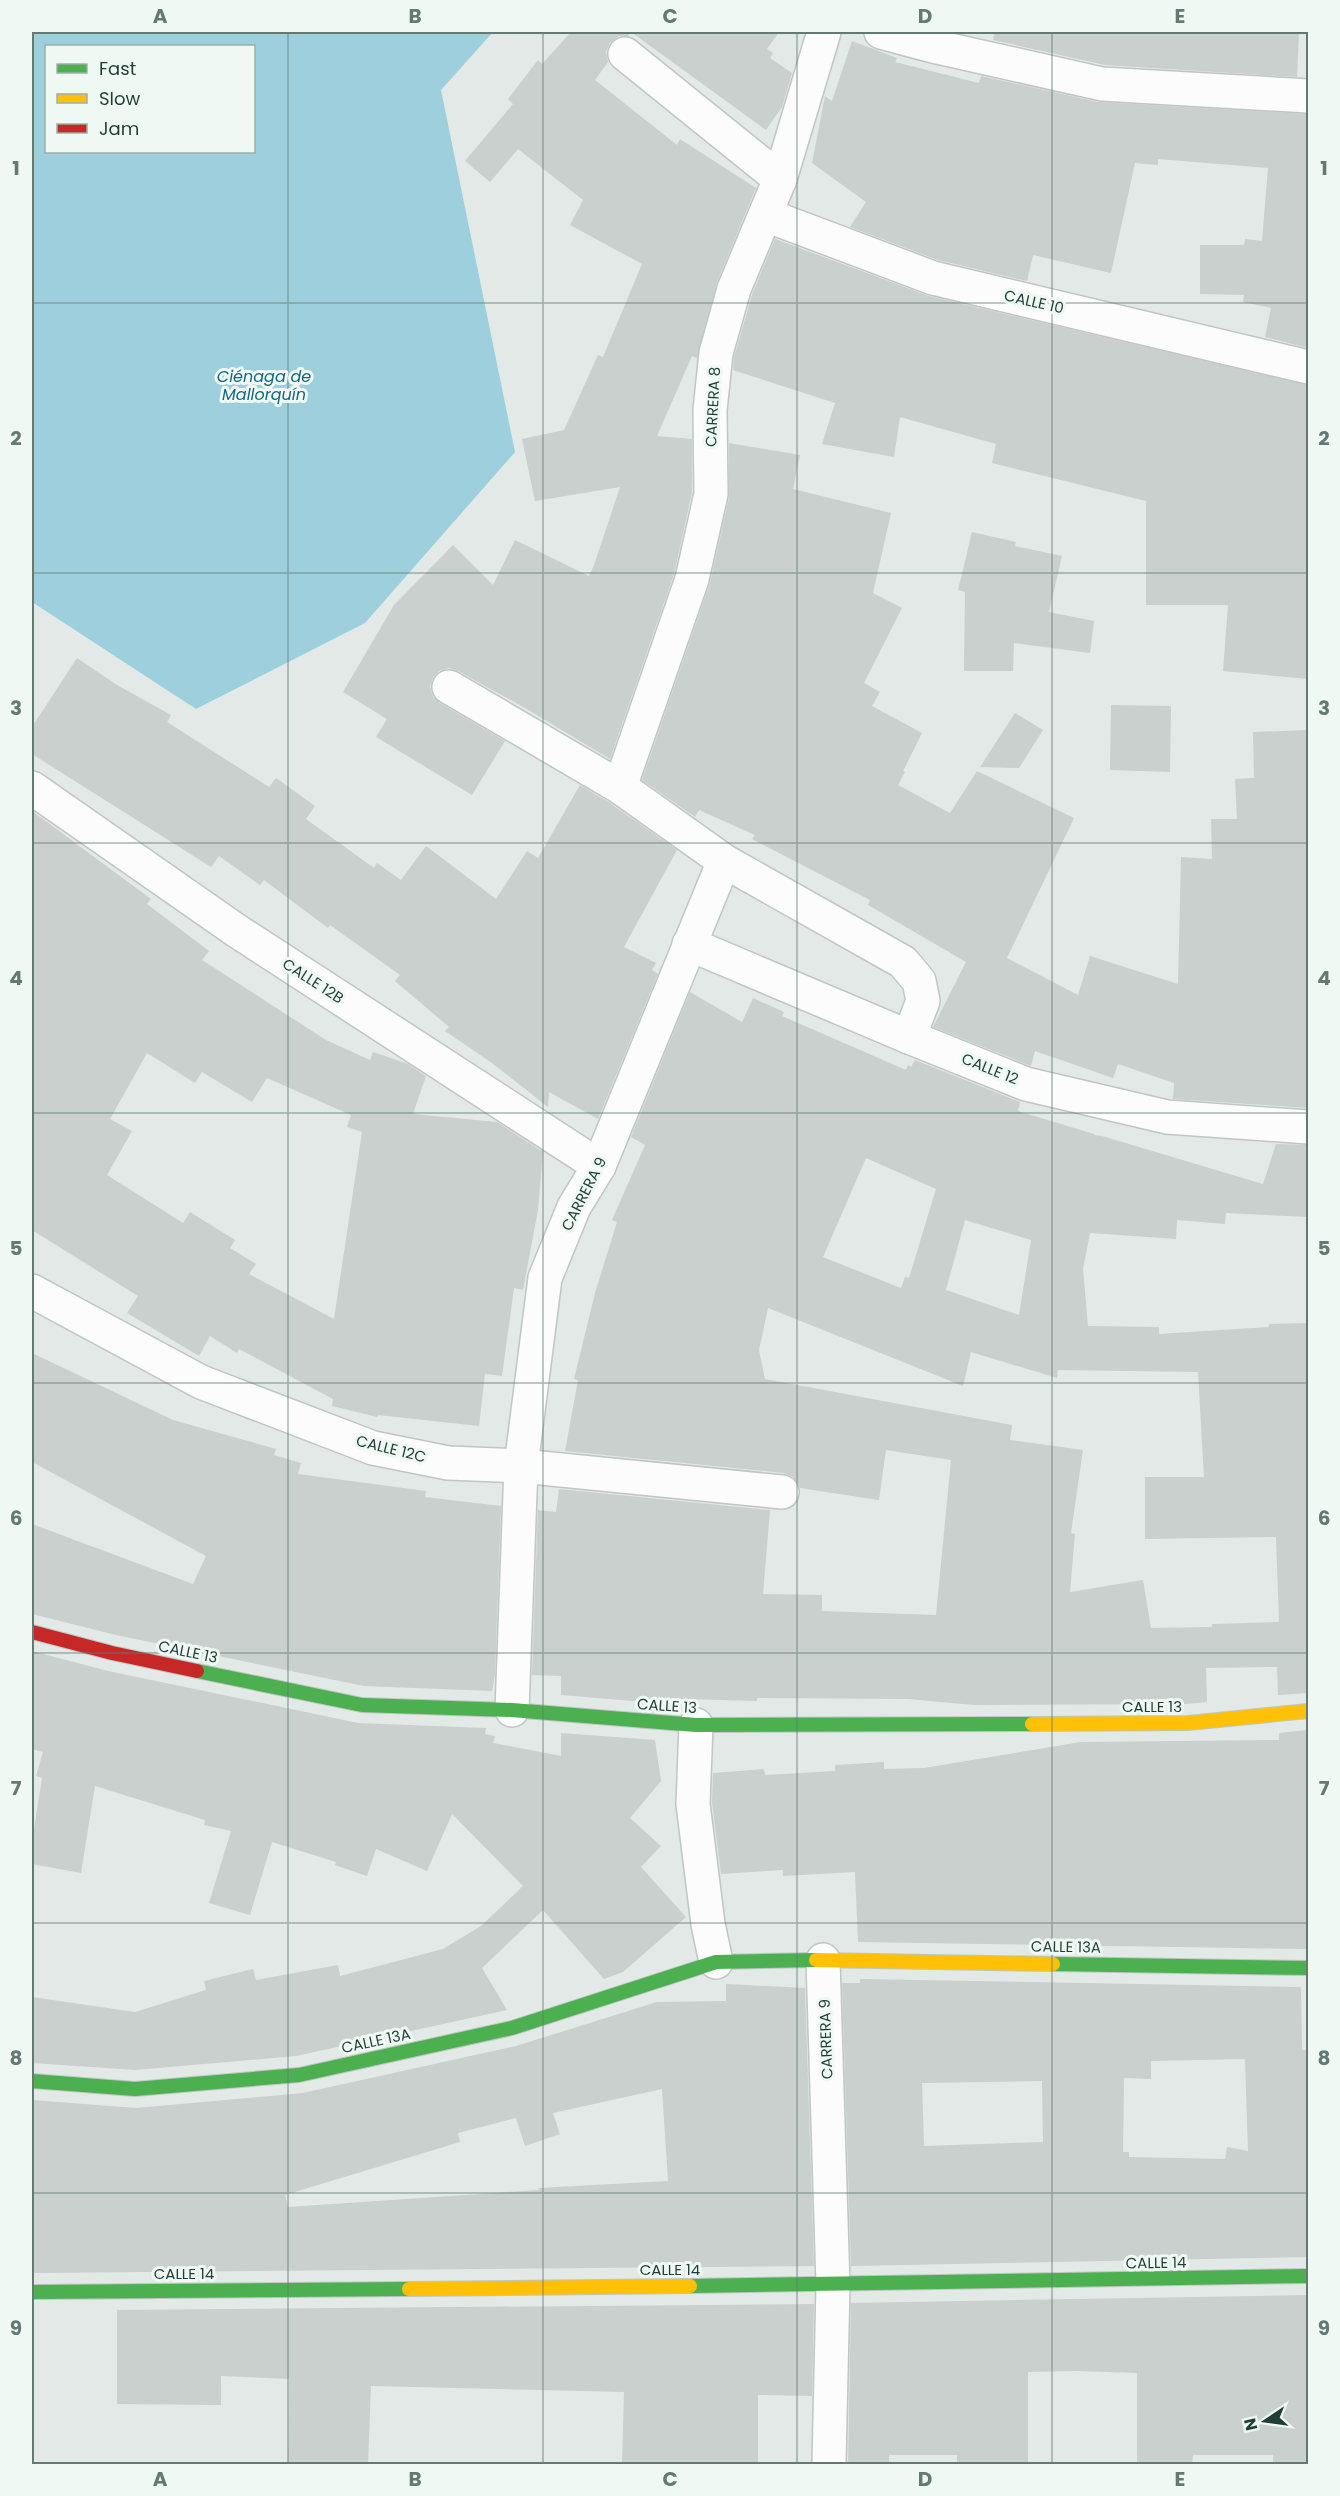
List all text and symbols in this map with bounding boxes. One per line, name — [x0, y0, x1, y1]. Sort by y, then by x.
text: A — [153, 2, 168, 30]
text: B — [408, 2, 422, 30]
text: C — [662, 2, 678, 30]
text: D — [918, 2, 932, 30]
text: E — [1175, 2, 1185, 30]
legend — [45, 45, 255, 153]
text: Fast — [99, 56, 136, 81]
text: Slow — [99, 86, 141, 111]
text: Jam — [99, 116, 139, 141]
text: 1 — [12, 154, 20, 182]
text: 1 — [1320, 154, 1328, 182]
street label: CALLE 10 — [1002, 284, 1066, 319]
water label: Ciénaga de Mallorquín — [217, 365, 311, 406]
street label: CARRERA 8 — [700, 366, 725, 448]
text: 2 — [10, 424, 22, 452]
text: 2 — [1318, 424, 1330, 452]
text: 3 — [10, 694, 22, 722]
text: 3 — [1318, 694, 1330, 722]
street label: CALLE 12B — [279, 953, 348, 1008]
text: 4 — [9, 964, 23, 992]
text: 4 — [1317, 964, 1331, 992]
street label: CALLE 12 — [959, 1048, 1022, 1089]
street label: CARRERA 9 — [556, 1153, 611, 1234]
text: 5 — [10, 1234, 23, 1262]
text: 5 — [1318, 1234, 1331, 1262]
street label: CALLE 12C — [354, 1430, 428, 1467]
text: 6 — [10, 1504, 22, 1532]
text: 6 — [1318, 1504, 1330, 1532]
street label: CALLE 13 — [157, 1635, 220, 1668]
street label: CALLE 13 — [636, 1693, 698, 1718]
street label: CALLE 13 — [1122, 1696, 1182, 1717]
text: 7 — [11, 1774, 22, 1802]
text: 7 — [1319, 1774, 1330, 1802]
street label: CALLE 13A — [1031, 1935, 1101, 1958]
street label: CARRERA 9 — [814, 1999, 837, 2080]
street label: CALLE 13A — [339, 2023, 412, 2058]
text: 8 — [10, 2044, 22, 2072]
text: 8 — [1318, 2044, 1330, 2072]
street label: CALLE 14 — [1126, 2251, 1186, 2274]
street label: CALLE 14 — [640, 2259, 700, 2280]
street label: CALLE 14 — [154, 2263, 214, 2284]
text: 9 — [10, 2314, 22, 2342]
text: 9 — [1318, 2314, 1330, 2342]
north arrow — [1235, 2391, 1295, 2451]
text: N — [1238, 2416, 1263, 2433]
text: A — [153, 2465, 168, 2493]
text: B — [408, 2465, 422, 2493]
text: C — [662, 2465, 678, 2493]
text: D — [918, 2465, 932, 2493]
text: E — [1175, 2465, 1185, 2493]

